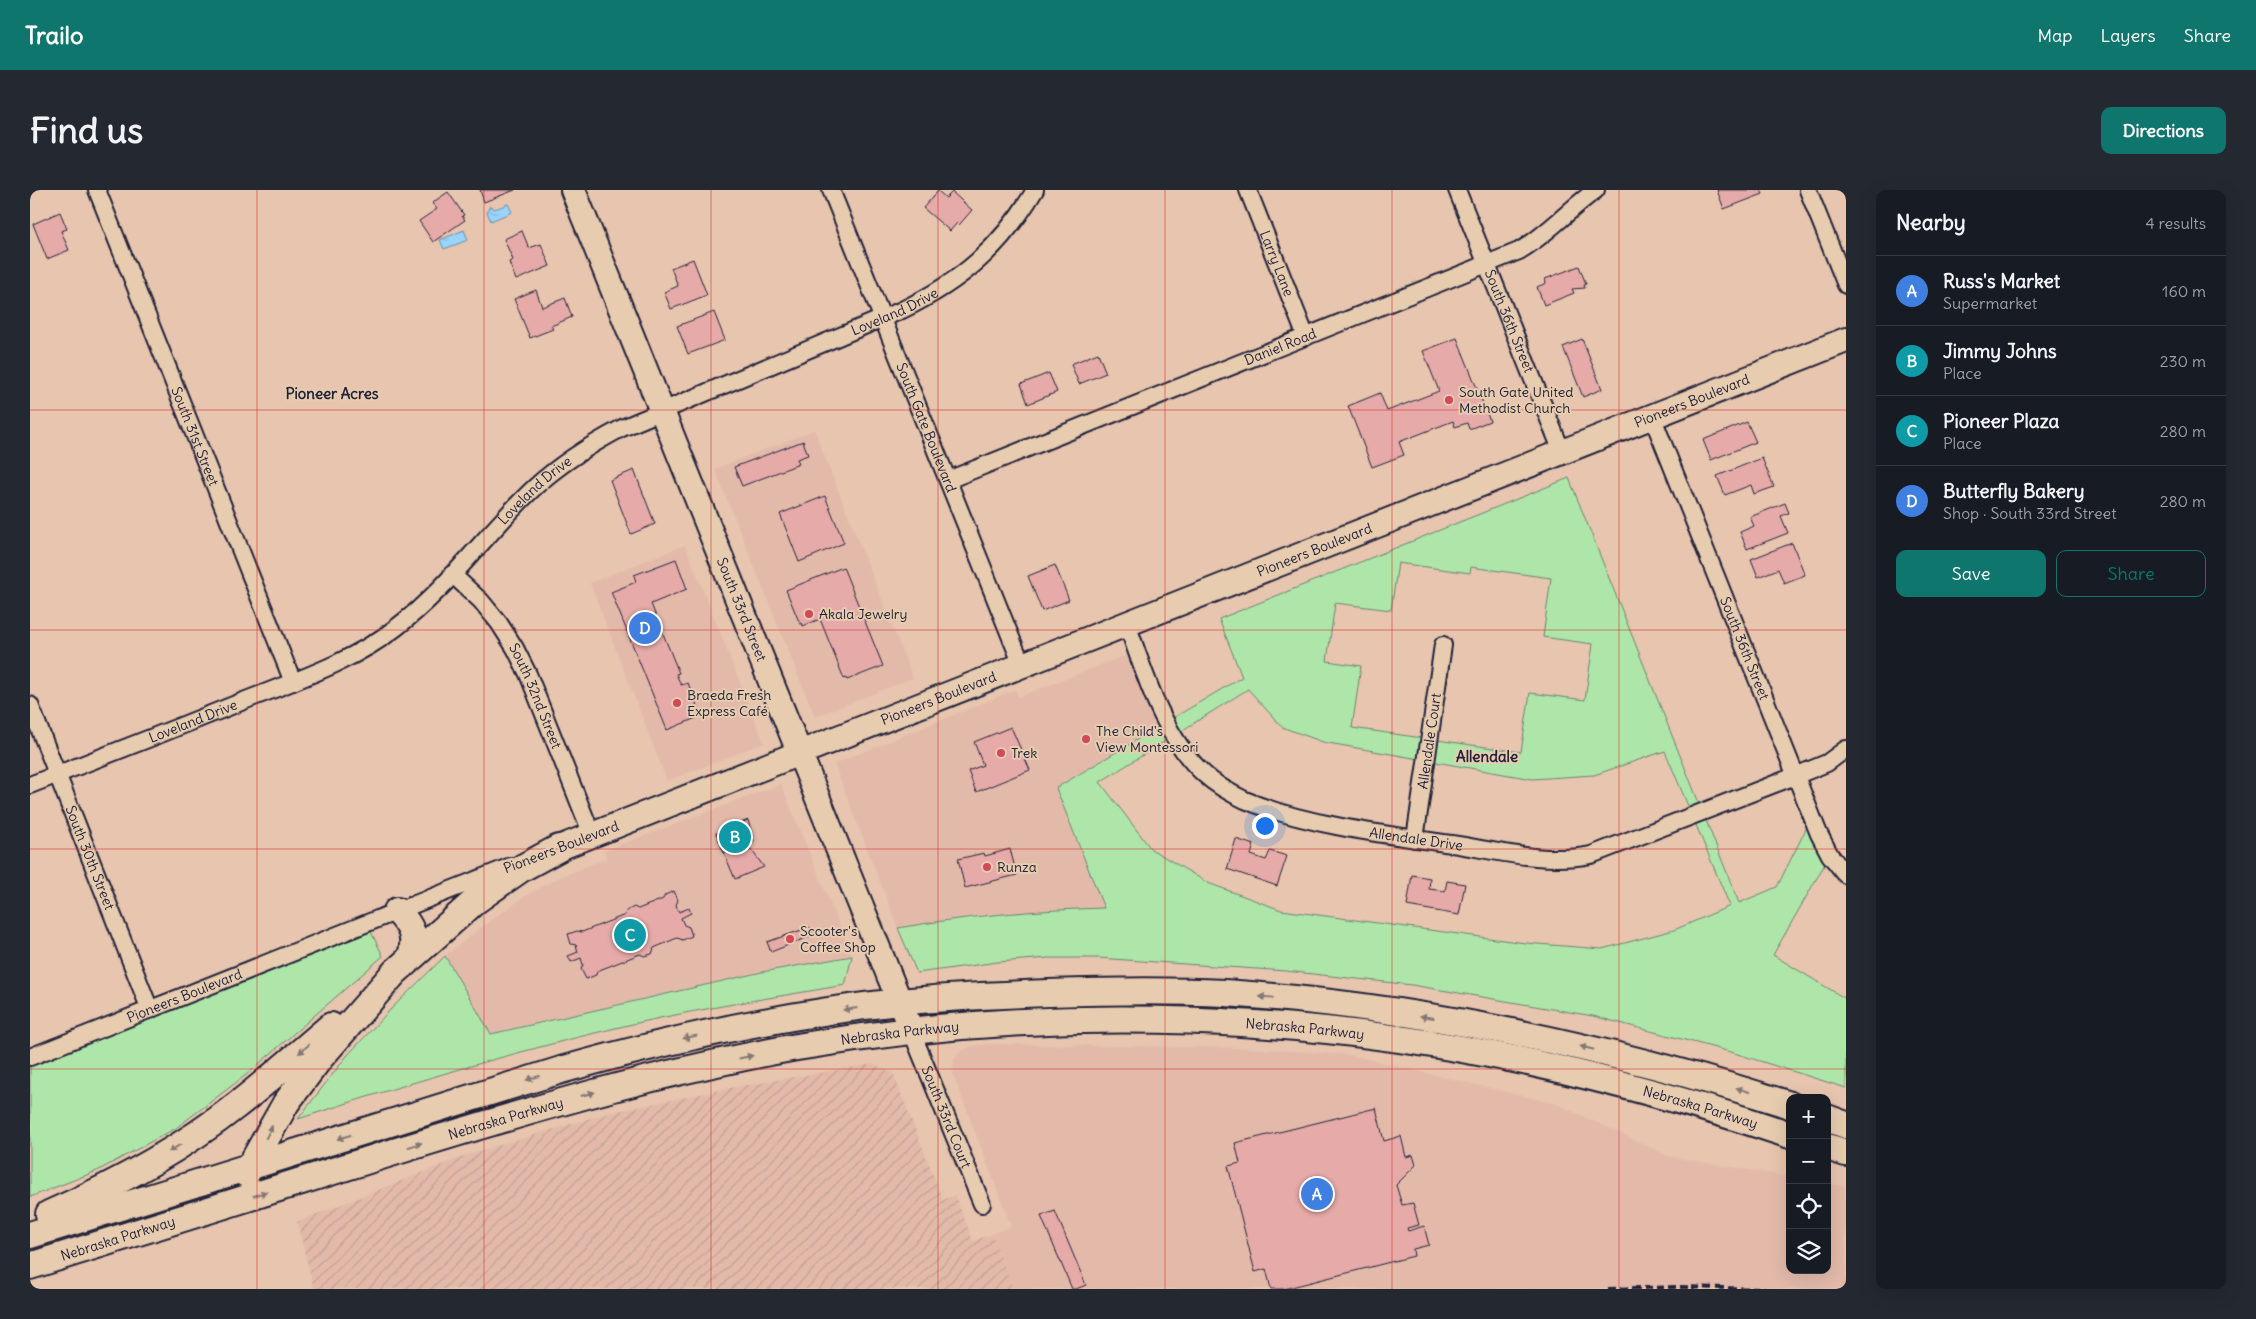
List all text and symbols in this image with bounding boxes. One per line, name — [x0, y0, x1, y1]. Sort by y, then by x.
text: Trailo — [25, 20, 83, 50]
text: Map — [2037, 24, 2072, 47]
text: Layers — [2100, 24, 2156, 47]
text: Share — [2184, 24, 2231, 47]
button: Directions — [2101, 107, 2226, 154]
text: Find us — [30, 108, 143, 152]
text: Nearby — [1896, 209, 1966, 236]
text: 4 results — [2145, 213, 2206, 233]
street label: Larry Lane — [1256, 228, 1298, 299]
street label: South 36th Street — [1481, 267, 1538, 375]
text: Russ's Market — [1943, 269, 2060, 293]
text: A — [1907, 281, 1917, 301]
text: 160 m — [2162, 281, 2206, 301]
street label: Loveland Drive — [848, 284, 941, 339]
text: Supermarket — [1943, 293, 2037, 313]
street label: Daniel Road — [1242, 324, 1319, 369]
text: Jimmy Johns — [1943, 339, 2057, 363]
text: B — [1907, 351, 1917, 371]
text: 230 m — [2160, 351, 2206, 371]
street label: South Gate Boulevard — [892, 360, 961, 495]
text: Place — [1943, 363, 1982, 383]
street label: Pioneers Boulevard — [1632, 370, 1752, 432]
place label: South Gate United Methodist Church — [1459, 383, 1574, 417]
street label: South 31st Street — [167, 384, 223, 489]
district label: Pioneer Acres — [285, 384, 379, 403]
marker: South Gate United Methodist Church — [1443, 394, 1455, 406]
text: Pioneer Plaza — [1943, 409, 2059, 433]
text: C — [1907, 421, 1917, 441]
text: 280 m — [2160, 421, 2206, 441]
text: Place — [1943, 433, 1982, 453]
street label: Loveland Drive — [494, 452, 575, 528]
text: Butterfly Bakery — [1943, 479, 2085, 503]
text: D — [1906, 491, 1918, 511]
text: 280 m — [2160, 491, 2206, 511]
text: Shop · South 33rd Street — [1943, 503, 2117, 523]
street label: Pioneers Boulevard — [1254, 519, 1375, 581]
button: Save — [1896, 550, 2046, 597]
button: Share — [2056, 550, 2206, 597]
street label: South 33rd Street — [713, 555, 771, 664]
street label: South 36th Street — [1716, 594, 1774, 703]
place label: Akala Jewelry — [819, 605, 908, 623]
marker: Akala Jewelry — [803, 608, 815, 620]
pin: D — [629, 609, 661, 647]
street label: South 32nd Street — [505, 640, 566, 752]
street label: Pioneers Boulevard — [878, 667, 999, 729]
place label: Braeda Fresh Express Café — [687, 686, 771, 720]
street label: Allendale Court — [1413, 692, 1445, 790]
street label: Loveland Drive — [146, 695, 240, 747]
marker: Braeda Fresh Express Café — [671, 697, 683, 709]
place label: The Child's View Montessori — [1096, 722, 1198, 756]
marker: The Child's View Montessori — [1080, 733, 1092, 745]
place label: Trek — [1011, 744, 1037, 762]
marker: Trek — [995, 747, 1007, 759]
district label: Allendale — [1456, 747, 1518, 766]
street label: South 30th Street — [61, 803, 119, 913]
your location — [1252, 813, 1278, 839]
street label: Pioneers Boulevard — [501, 817, 621, 877]
pin: B — [719, 818, 751, 856]
street label: Allendale Drive — [1368, 823, 1464, 855]
place label: Runza — [997, 858, 1037, 876]
marker: Runza — [981, 861, 993, 873]
pin: C — [614, 916, 646, 954]
place label: Scooter's Coffee Shop — [800, 922, 876, 956]
marker: Scooter's Coffee Shop — [784, 933, 796, 945]
street label: Pioneers Boulevard — [124, 965, 245, 1027]
one-way arrow — [1258, 992, 1274, 1000]
one-way arrow — [842, 1005, 858, 1013]
one-way arrow — [1419, 1012, 1435, 1020]
street label: Nebraska Parkway — [1245, 1014, 1365, 1043]
street label: Nebraska Parkway — [839, 1017, 960, 1049]
one-way arrow — [682, 1033, 698, 1041]
one-way arrow — [298, 1043, 310, 1054]
one-way arrow — [1579, 1044, 1594, 1052]
one-way arrow — [738, 1052, 754, 1060]
street label: South 33rd Court — [918, 1063, 975, 1171]
one-way arrow — [525, 1075, 540, 1083]
street label: Nebraska Parkway — [1641, 1082, 1760, 1133]
one-way arrow — [1736, 1086, 1751, 1094]
one-way arrow — [580, 1089, 595, 1097]
street label: Nebraska Parkway — [446, 1093, 565, 1144]
map controls — [1786, 1094, 1831, 1274]
button: + — [1786, 1094, 1831, 1139]
one-way arrow — [264, 1124, 273, 1139]
one-way arrow — [337, 1134, 352, 1142]
button: − — [1786, 1139, 1831, 1184]
one-way arrow — [408, 1141, 423, 1149]
one-way arrow — [169, 1143, 182, 1152]
pin: A — [1301, 1175, 1333, 1213]
button: locate — [1786, 1184, 1831, 1229]
one-way arrow — [253, 1189, 268, 1197]
street label: Nebraska Parkway — [58, 1212, 177, 1265]
button: layers — [1786, 1229, 1831, 1274]

